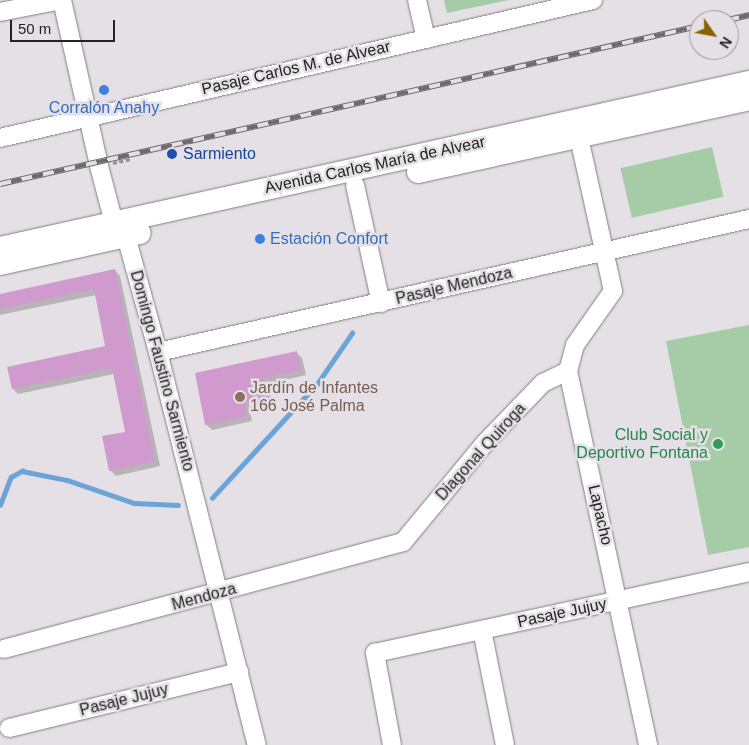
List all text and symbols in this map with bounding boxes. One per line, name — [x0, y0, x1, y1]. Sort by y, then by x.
scale bar — [12, 10, 118, 42]
north arrow — [689, 10, 739, 60]
text: 50 m — [18, 20, 51, 37]
text: N — [716, 34, 735, 51]
street label: Pasaje Carlos M. de Alvear — [199, 37, 393, 99]
marker: Corralón Anahy — [98, 84, 110, 96]
place label: Corralón Anahy — [48, 98, 160, 118]
street label: Avenida Carlos María de Alvear — [263, 132, 487, 198]
place label: Sarmiento — [183, 144, 256, 164]
marker: Sarmiento — [165, 147, 179, 161]
place label: Estación Confort — [270, 229, 388, 249]
marker: Estación Confort — [254, 233, 266, 245]
street label: Pasaje Mendoza — [394, 263, 514, 309]
street label: Domingo Faustino Sarmiento — [126, 268, 198, 474]
place label: Jardín de Infantes 166 José Palma — [250, 378, 378, 416]
marker: Jardín de Infantes 166 José Palma — [234, 391, 246, 403]
street label: Diagonal Quiroga — [432, 399, 530, 505]
place label: Club Social y Deportivo Fontana — [576, 425, 708, 463]
marker: Club Social y Deportivo Fontana — [712, 438, 724, 450]
street label: Lapacho — [584, 483, 616, 547]
street label: Mendoza — [170, 579, 238, 615]
street label: Pasaje Jujuy — [516, 594, 608, 632]
street label: Pasaje Jujuy — [78, 680, 170, 720]

